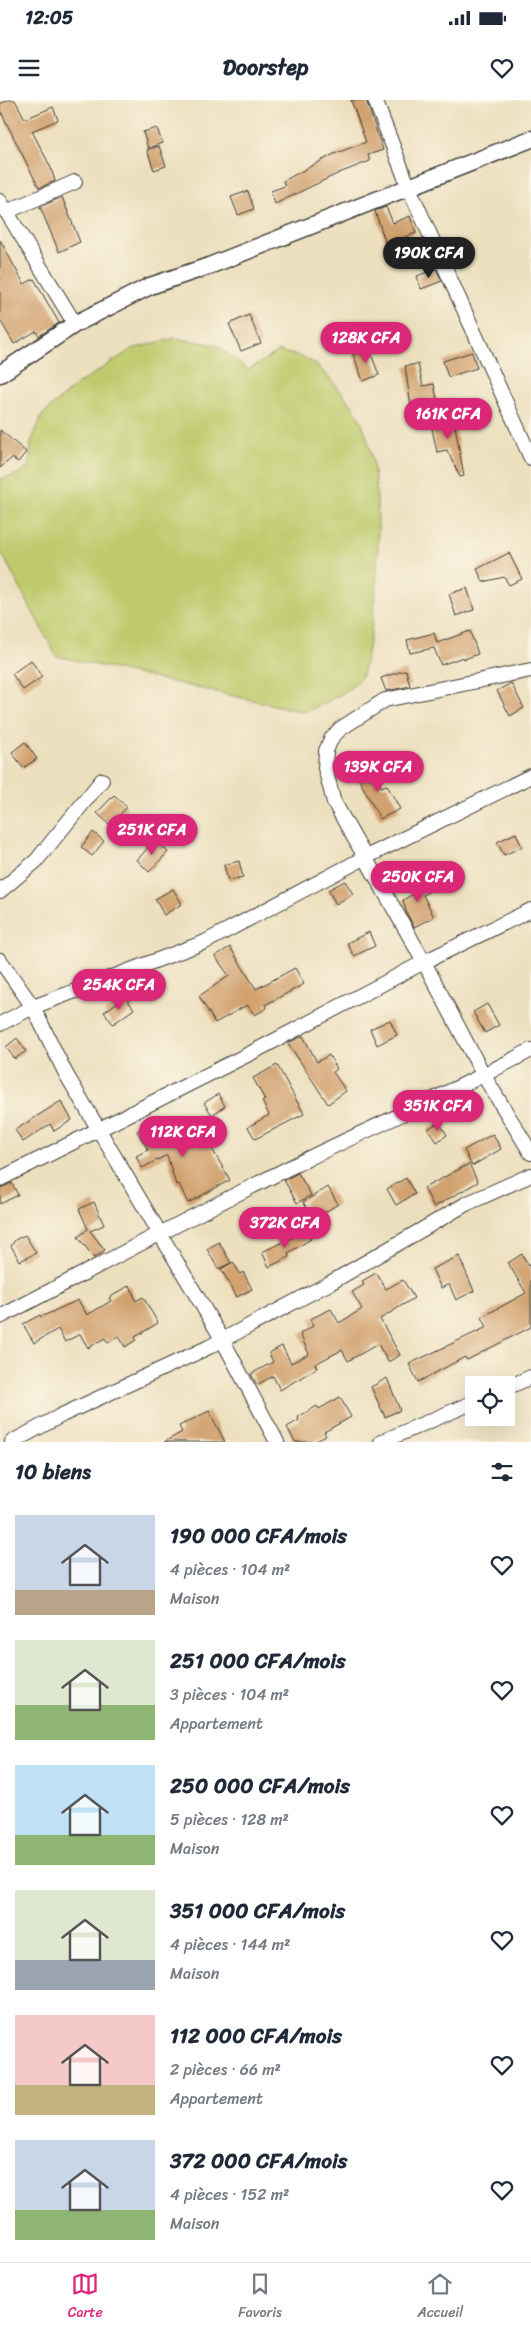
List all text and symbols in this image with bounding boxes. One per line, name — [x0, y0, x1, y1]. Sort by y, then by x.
text: 12:05 — [25, 1, 73, 34]
text: Doorstep — [223, 48, 308, 87]
icon: menu — [15, 54, 43, 82]
icon: heart — [488, 54, 516, 82]
pin: 190K CFA — [377, 236, 481, 279]
text: 190K CFA — [394, 238, 464, 267]
pin: 128K CFA — [314, 322, 418, 364]
text: 128K CFA — [332, 323, 400, 352]
pin: 161K CFA — [396, 398, 500, 440]
text: 161K CFA — [415, 399, 481, 428]
pin: 139K CFA — [326, 750, 430, 793]
text: 139K CFA — [344, 752, 412, 781]
pin: 251K CFA — [100, 814, 204, 856]
text: 251K CFA — [118, 815, 186, 844]
pin: 250K CFA — [366, 860, 470, 903]
text: 250K CFA — [382, 862, 454, 891]
pin: 254K CFA — [67, 968, 171, 1011]
text: 254K CFA — [83, 970, 155, 999]
pin: 351K CFA — [386, 1090, 490, 1132]
text: 351K CFA — [404, 1091, 472, 1120]
pin: 112K CFA — [131, 1116, 235, 1158]
text: 112K CFA — [150, 1117, 216, 1146]
pin: 372K CFA — [233, 1206, 337, 1249]
text: 372K CFA — [250, 1208, 320, 1237]
map controls — [465, 1376, 515, 1426]
button: locate — [465, 1376, 515, 1426]
text: 10 biens — [15, 1453, 91, 1491]
icon: filters — [488, 1458, 516, 1486]
text: 190 000 CFA/mois — [170, 1517, 347, 1555]
icon: home — [55, 1535, 115, 1595]
icon: heart — [488, 1551, 516, 1579]
text: 4 pièces · 104 m² — [170, 1555, 290, 1584]
text: Maison — [170, 1584, 219, 1613]
text: 251 000 CFA/mois — [170, 1642, 346, 1680]
icon: home — [55, 1660, 115, 1720]
icon: heart — [488, 1676, 516, 1704]
text: 3 pièces · 104 m² — [170, 1680, 289, 1709]
text: Appartement — [170, 1709, 263, 1738]
text: 250 000 CFA/mois — [170, 1767, 350, 1805]
icon: home — [55, 1785, 115, 1845]
icon: heart — [488, 1801, 516, 1829]
text: 5 pièces · 128 m² — [170, 1805, 289, 1834]
text: Maison — [170, 1834, 219, 1863]
text: 351 000 CFA/mois — [170, 1892, 345, 1930]
icon: home — [55, 1910, 115, 1970]
icon: heart — [488, 1926, 516, 1954]
text: 4 pièces · 144 m² — [170, 1930, 290, 1959]
text: Maison — [170, 1959, 219, 1988]
text: 112 000 CFA/mois — [170, 2017, 342, 2055]
icon: home — [55, 2035, 115, 2095]
icon: heart — [488, 2051, 516, 2079]
text: 2 pièces · 66 m² — [170, 2055, 281, 2084]
text: Appartement — [170, 2084, 263, 2113]
text: 372 000 CFA/mois — [170, 2142, 347, 2180]
icon: home — [55, 2160, 115, 2220]
icon: heart — [488, 2176, 516, 2204]
text: 4 pièces · 152 m² — [170, 2180, 289, 2209]
text: Maison — [170, 2209, 219, 2238]
tab: Carte — [68, 2270, 103, 2325]
tab: Favoris — [238, 2270, 282, 2325]
tab: Accueil — [417, 2270, 463, 2325]

